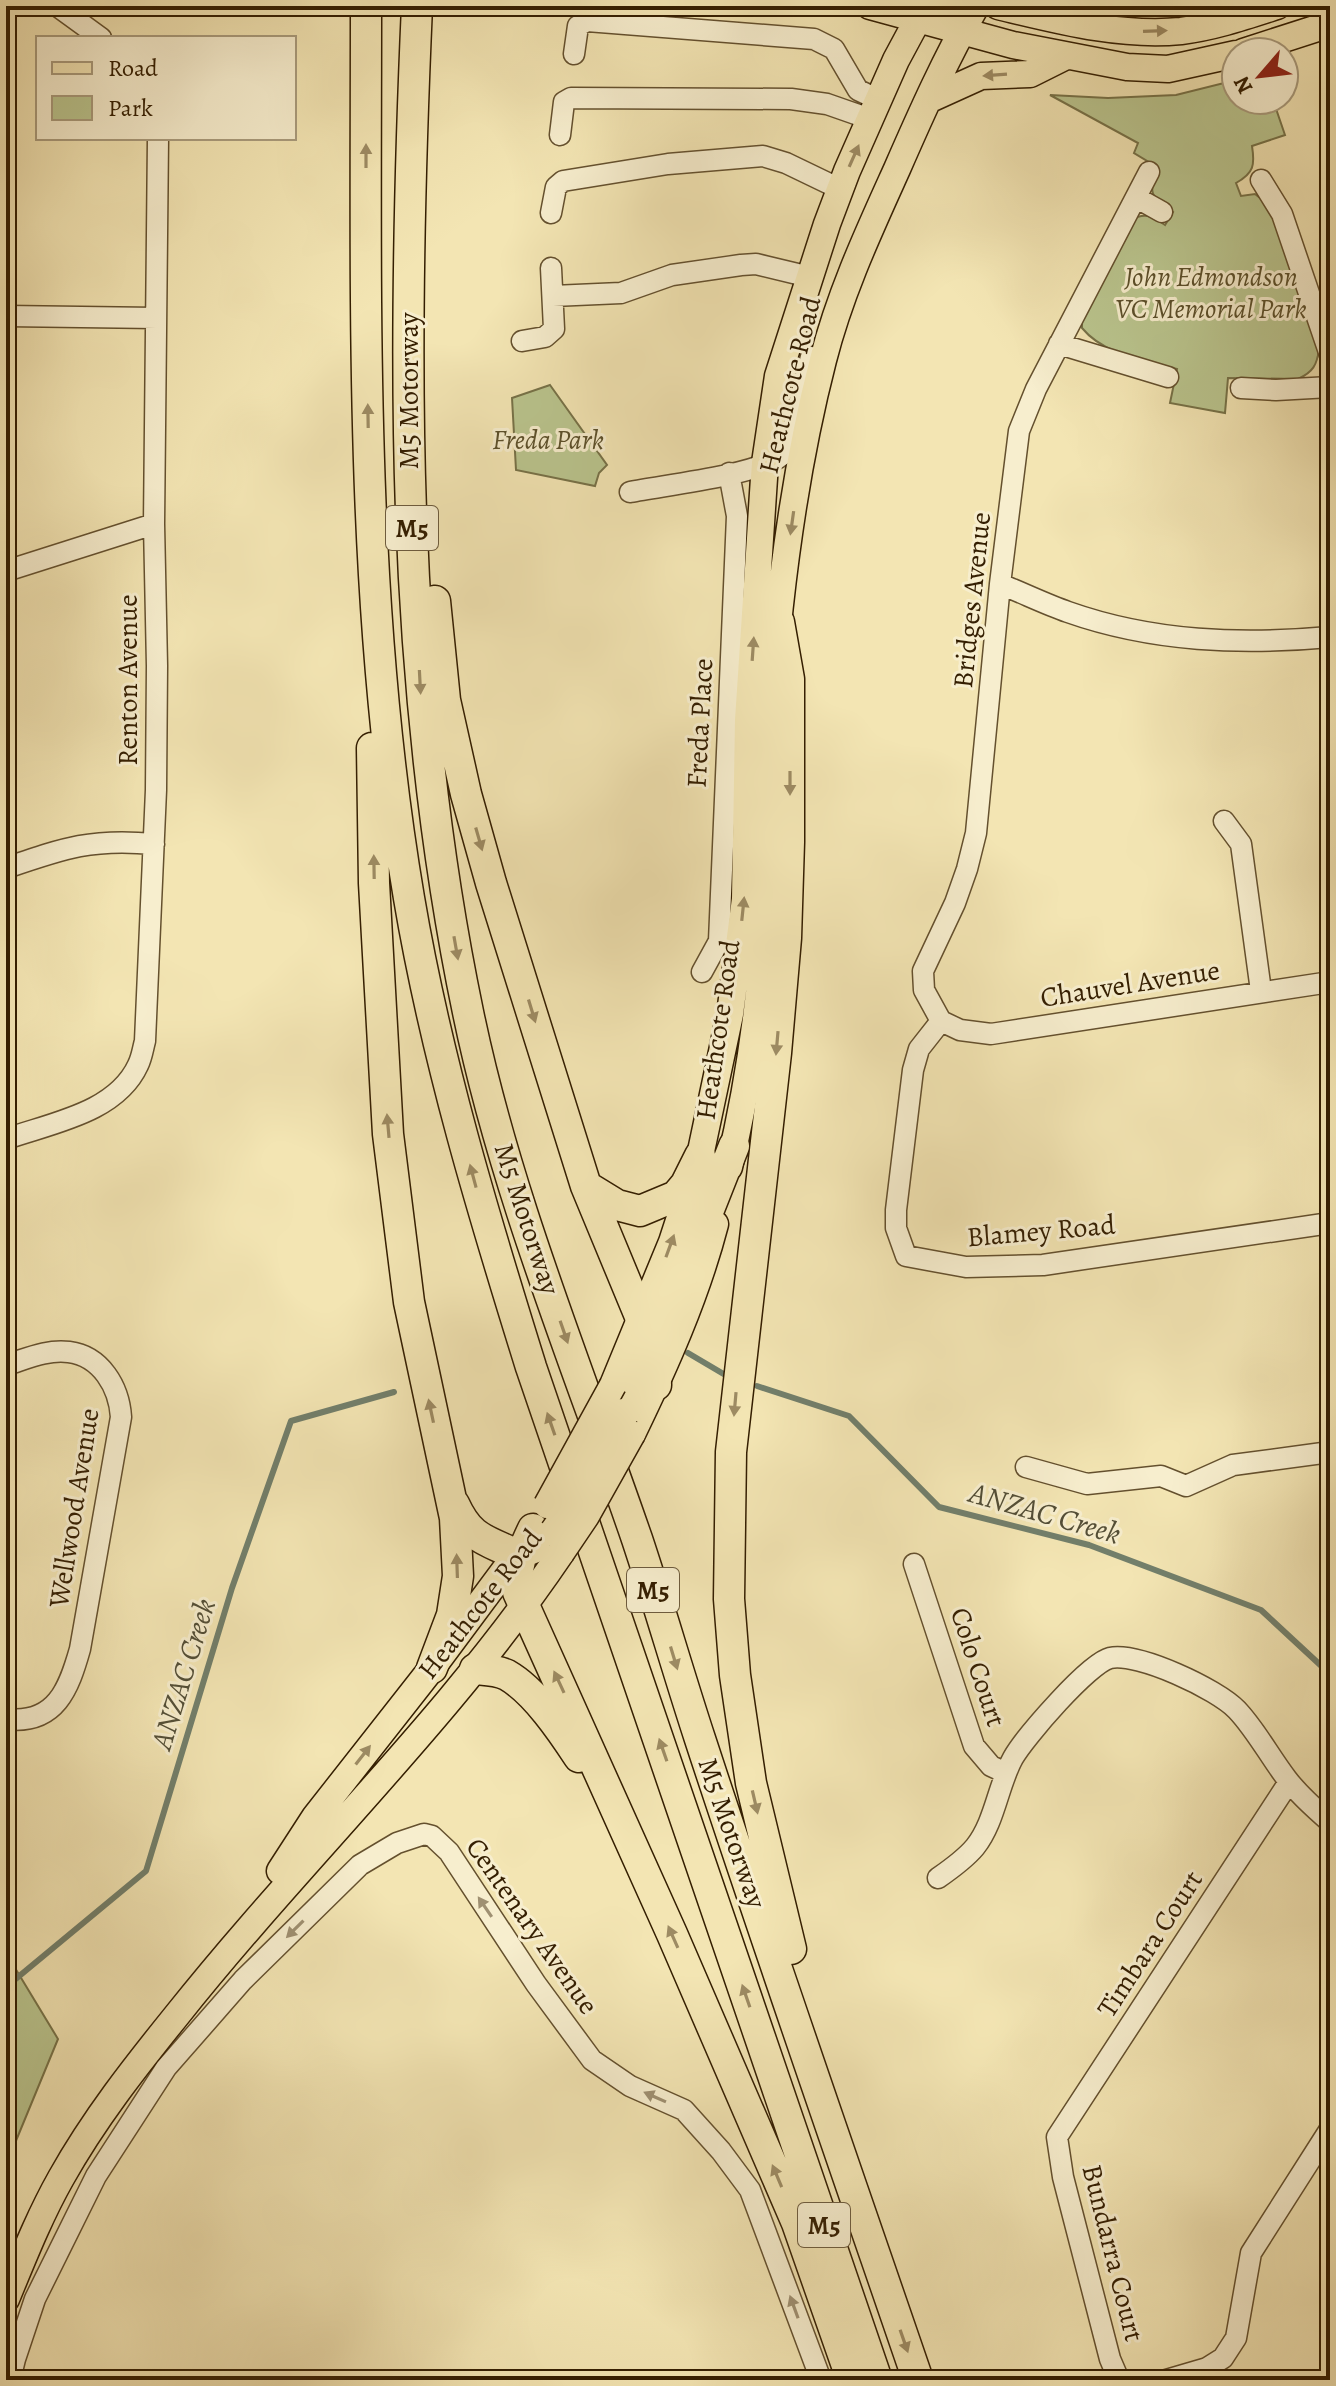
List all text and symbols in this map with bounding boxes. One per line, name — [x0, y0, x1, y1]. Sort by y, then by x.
one-way arrow — [1143, 25, 1168, 38]
legend — [36, 36, 296, 140]
north arrow — [1220, 36, 1300, 116]
text: Road — [108, 52, 158, 84]
one-way arrow — [983, 69, 1008, 82]
text: N — [1226, 71, 1260, 99]
text: Park — [108, 92, 153, 124]
one-way arrow — [360, 143, 372, 168]
one-way arrow — [847, 145, 861, 168]
park label: John Edmondson VC Memorial Park — [1115, 258, 1307, 328]
street label: Heathcote Road — [750, 291, 831, 478]
street label: M5 Motorway — [390, 312, 428, 470]
one-way arrow — [362, 403, 375, 428]
park label: Freda Park — [492, 421, 604, 459]
road number: M5 — [386, 506, 438, 550]
street label: Bridges Avenue — [944, 510, 1000, 690]
one-way arrow — [786, 511, 799, 536]
street label: Renton Avenue — [109, 594, 147, 766]
one-way arrow — [747, 636, 760, 661]
street label: Freda Place — [678, 657, 722, 789]
one-way arrow — [414, 670, 427, 695]
one-way arrow — [784, 771, 796, 796]
one-way arrow — [473, 827, 486, 851]
one-way arrow — [367, 854, 380, 879]
one-way arrow — [737, 896, 750, 921]
one-way arrow — [451, 935, 463, 960]
street label: Heathcote Road — [687, 937, 750, 1122]
street label: Chauvel Avenue — [1038, 951, 1222, 1017]
one-way arrow — [526, 999, 539, 1023]
one-way arrow — [770, 1031, 783, 1056]
one-way arrow — [381, 1114, 394, 1139]
street label: M5 Motorway — [485, 1138, 569, 1300]
one-way arrow — [466, 1164, 478, 1189]
street label: Blamey Road — [965, 1206, 1118, 1256]
one-way arrow — [665, 1234, 677, 1258]
one-way arrow — [559, 1320, 571, 1344]
one-way arrow — [728, 1392, 741, 1417]
one-way arrow — [425, 1398, 437, 1423]
street label: Wellwood Avenue — [39, 1406, 109, 1611]
one-way arrow — [544, 1412, 556, 1436]
water label: ANZAC Creek — [963, 1472, 1125, 1554]
street label: Heathcote Road — [409, 1520, 551, 1687]
one-way arrow — [451, 1553, 463, 1578]
road number: M5 — [627, 1568, 679, 1612]
water label: ANZAC Creek — [141, 1594, 225, 1756]
street label: Colo Court — [941, 1603, 1015, 1731]
one-way arrow — [669, 1646, 681, 1670]
one-way arrow — [552, 1670, 566, 1694]
one-way arrow — [656, 1737, 668, 1761]
one-way arrow — [354, 1745, 371, 1765]
street label: M5 Motorway — [688, 1753, 776, 1914]
one-way arrow — [749, 1789, 762, 1814]
street label: Centenary Avenue — [457, 1830, 607, 2022]
street label: Timbara Court — [1088, 1863, 1212, 2025]
one-way arrow — [477, 1897, 492, 1918]
one-way arrow — [286, 1919, 305, 1938]
one-way arrow — [667, 1925, 680, 1949]
one-way arrow — [739, 1984, 752, 2008]
one-way arrow — [643, 2091, 667, 2104]
street label: Bundarra Court — [1073, 2161, 1153, 2345]
one-way arrow — [770, 2164, 783, 2187]
road number: M5 — [798, 2203, 850, 2247]
one-way arrow — [787, 2295, 799, 2319]
one-way arrow — [899, 2329, 911, 2353]

